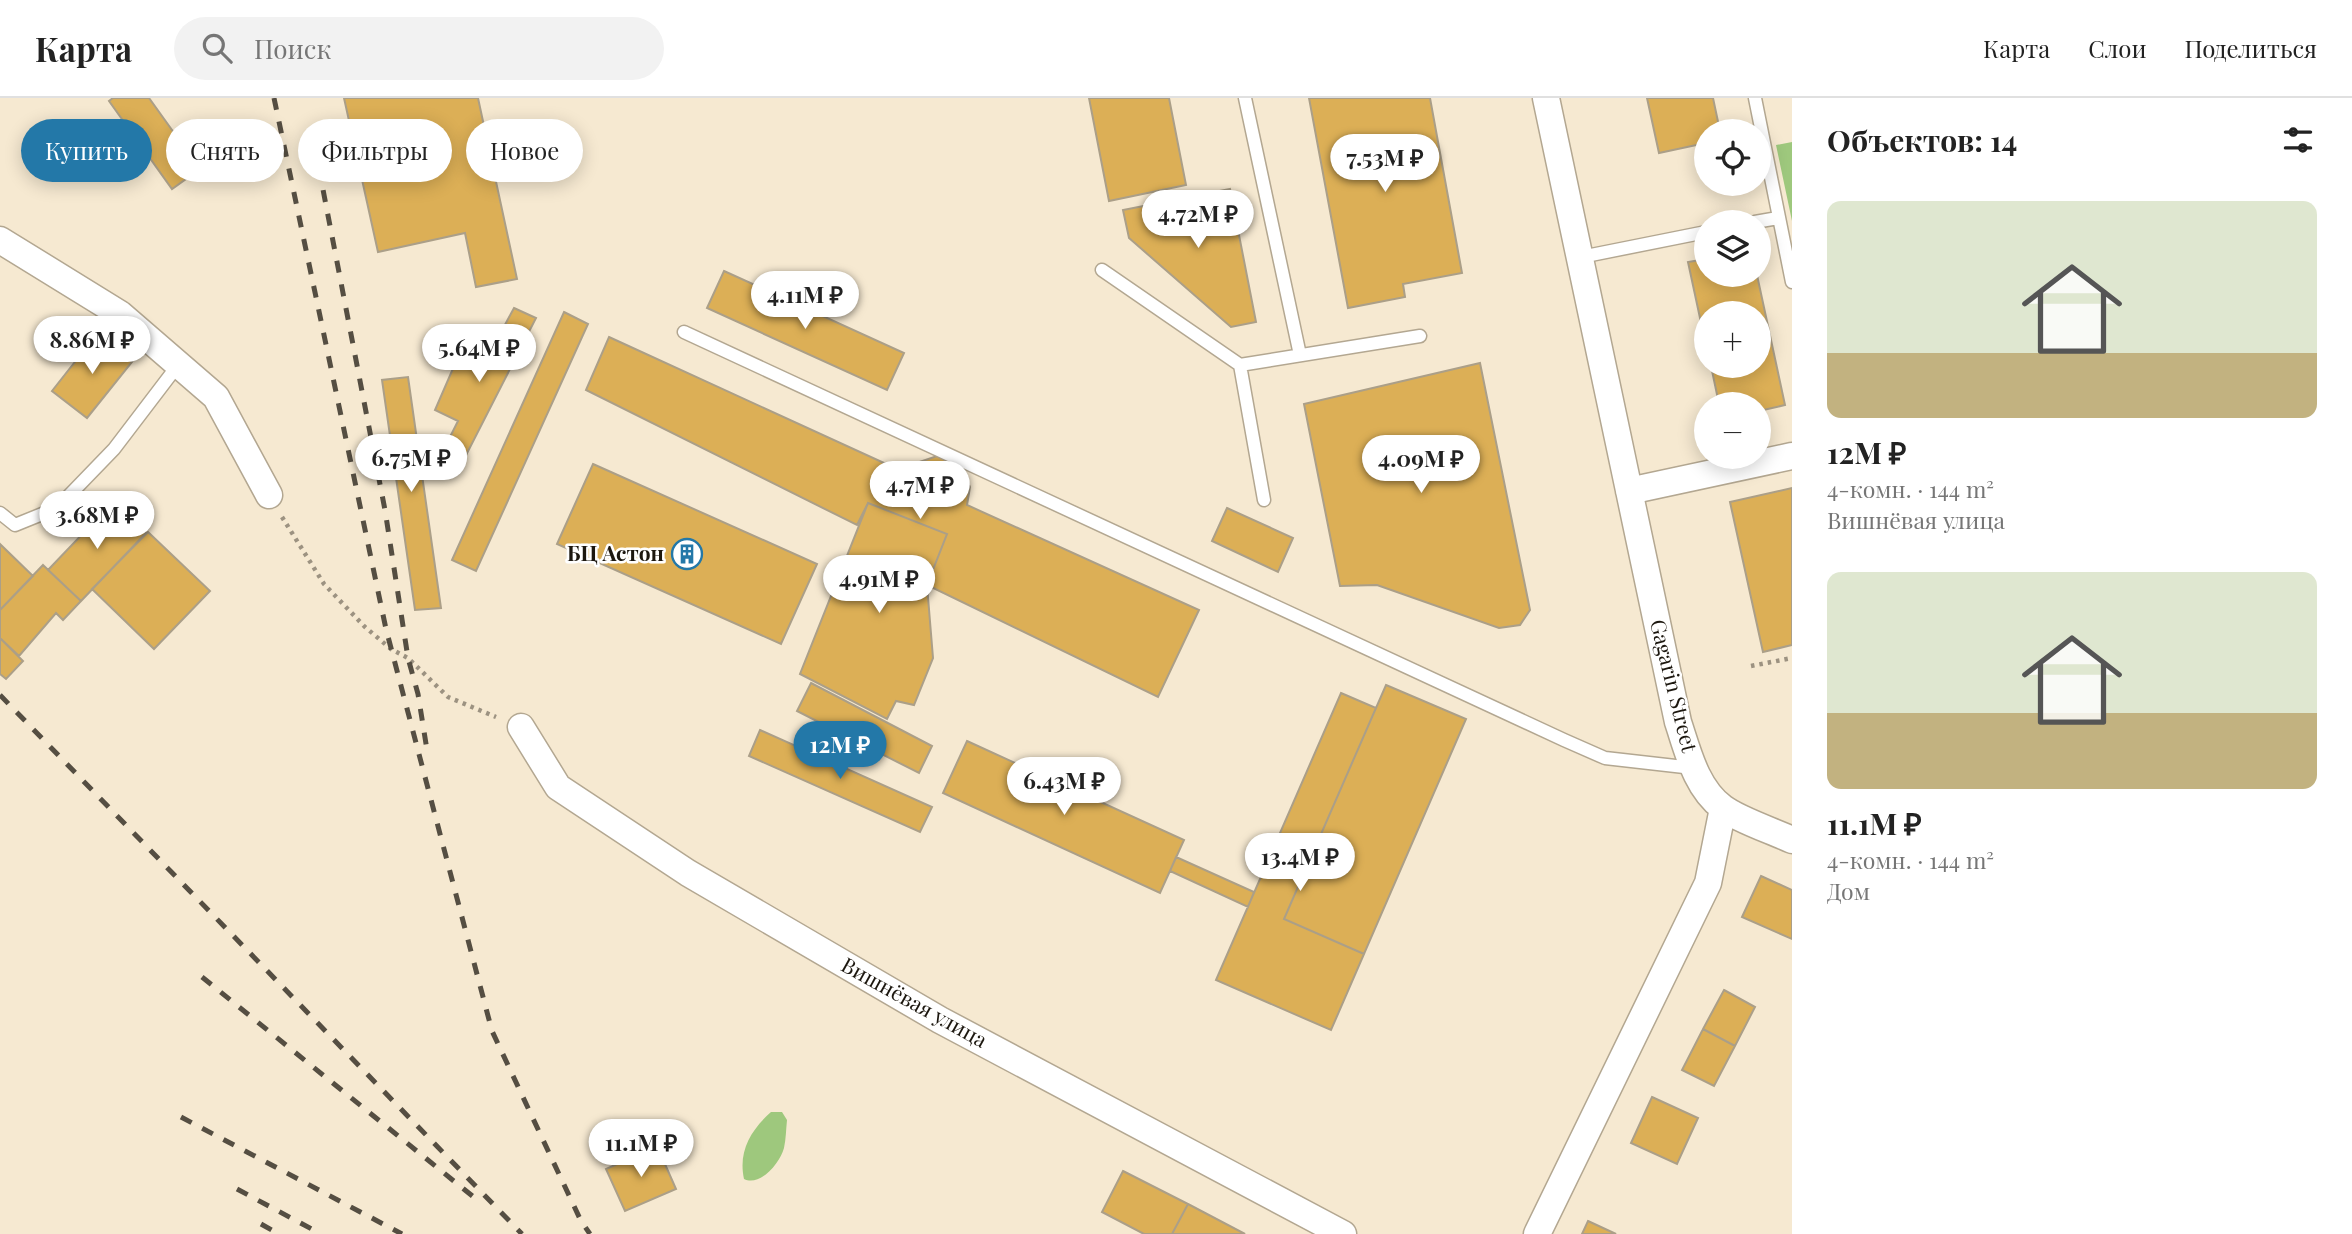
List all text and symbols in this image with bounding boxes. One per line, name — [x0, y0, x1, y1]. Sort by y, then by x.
search box — [174, 17, 664, 80]
text: Карта — [35, 26, 132, 70]
icon: search — [198, 29, 236, 67]
text: Поиск — [254, 31, 331, 66]
text: Карта — [1983, 32, 2050, 64]
text: Слои — [2088, 32, 2147, 64]
text: Поделиться — [2185, 32, 2317, 64]
chip: Купить — [21, 119, 152, 182]
chip: Снять — [166, 119, 284, 182]
chip: Фильтры — [298, 119, 452, 182]
chip: Новое — [466, 119, 583, 182]
map controls — [1694, 119, 1771, 469]
button: locate — [1694, 119, 1771, 196]
text: Объектов: 14 — [1827, 120, 2017, 160]
icon: filters — [2279, 121, 2317, 159]
pin: 7.53M ₽ — [1320, 134, 1450, 194]
text: 7.53M ₽ — [1346, 141, 1424, 172]
pin: 4.72M ₽ — [1133, 190, 1263, 250]
text: 4.72M ₽ — [1158, 197, 1238, 228]
button: layers — [1694, 210, 1771, 287]
icon: home — [2009, 246, 2135, 372]
pin: 4.11M ₽ — [740, 272, 870, 331]
text: 4.11M ₽ — [767, 278, 843, 309]
button: + — [1694, 301, 1771, 378]
pin: 8.86M ₽ — [27, 316, 157, 376]
text: 8.86M ₽ — [50, 323, 135, 354]
pin: 5.64M ₽ — [414, 324, 544, 384]
text: 5.64M ₽ — [438, 331, 520, 362]
button: − — [1694, 392, 1771, 469]
text: 12M ₽ — [1827, 432, 1906, 472]
pin: 6.75M ₽ — [346, 434, 476, 494]
pin: 4.09M ₽ — [1356, 436, 1486, 495]
text: 6.75M ₽ — [371, 441, 451, 472]
text: 4.09M ₽ — [1378, 442, 1464, 473]
pin: 4.7M ₽ — [863, 462, 977, 521]
text: 4.7M ₽ — [886, 468, 954, 499]
text: 4-комн. · 144 m² — [1827, 473, 1994, 504]
pin: 3.68M ₽ — [32, 491, 162, 551]
text: 3.68M ₽ — [55, 498, 139, 529]
text: Вишнёвая улица — [1827, 504, 2005, 535]
building icon: БЦ Астон — [670, 537, 704, 571]
place label: БЦ Астон — [567, 538, 664, 566]
pin: 4.91M ₽ — [814, 556, 944, 615]
text: 4.91M ₽ — [839, 562, 919, 593]
street label: Gagarin Street — [1645, 616, 1705, 755]
icon: home — [2009, 617, 2135, 743]
pin: 12M ₽ — [791, 722, 889, 781]
text: 12M ₽ — [810, 728, 870, 759]
pin: 6.43M ₽ — [999, 758, 1129, 817]
text: 6.43M ₽ — [1023, 764, 1105, 795]
text: 11.1M ₽ — [1827, 803, 1922, 843]
pin: 13.4M ₽ — [1235, 834, 1365, 893]
text: 13.4M ₽ — [1261, 840, 1339, 871]
text: 4-комн. · 144 m² — [1827, 844, 1994, 875]
text: Дом — [1827, 875, 1870, 906]
street label: Вишнёвая улица — [837, 950, 993, 1053]
pin: 11.1M ₽ — [576, 1119, 706, 1179]
text: 11.1M ₽ — [605, 1126, 677, 1157]

